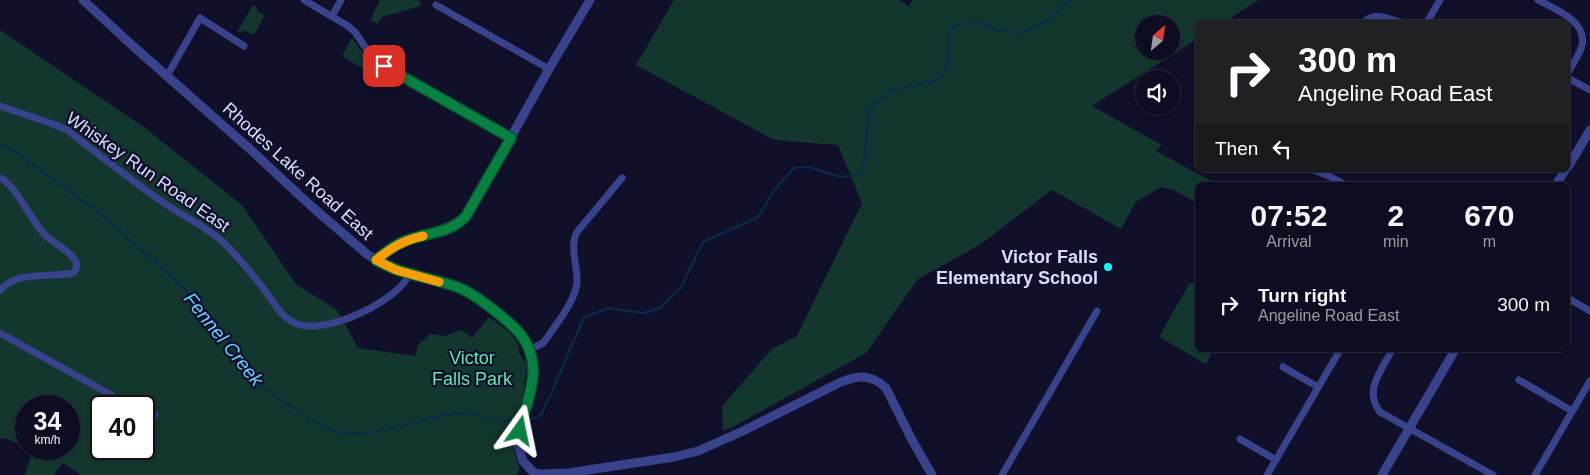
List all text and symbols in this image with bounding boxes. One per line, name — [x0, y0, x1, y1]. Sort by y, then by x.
north arrow — [1135, 15, 1180, 60]
map controls — [1135, 15, 1180, 115]
icon: right — [1215, 40, 1280, 105]
text: 300 m — [1298, 40, 1397, 79]
pin — [363, 45, 405, 87]
icon: arrive — [370, 52, 398, 80]
button: sound — [1135, 70, 1180, 115]
text: Angeline Road East — [1298, 81, 1492, 106]
street label: Rhodes Lake Road East — [219, 98, 377, 244]
street label: Whiskey Run Road East — [62, 108, 234, 236]
icon: left — [1268, 135, 1296, 163]
text: Then — [1215, 138, 1258, 159]
text: 07:52 — [1251, 199, 1327, 232]
text: 2 — [1387, 199, 1404, 232]
text: 670 — [1464, 199, 1514, 232]
text: Arrival — [1266, 233, 1312, 250]
text: min — [1383, 233, 1409, 250]
text: m — [1483, 233, 1496, 250]
place label: Victor Falls Elementary School — [936, 247, 1098, 288]
marker: Victor Falls Elementary School — [1102, 261, 1114, 273]
text: Turn right — [1258, 285, 1346, 306]
water label: Fennel Creek — [180, 288, 269, 391]
icon: right — [1215, 291, 1243, 319]
text: 300 m — [1497, 294, 1550, 315]
text: Angeline Road East — [1258, 307, 1399, 324]
park label: Victor Falls Park — [432, 348, 513, 389]
speed limit sign: 40 — [90, 395, 155, 460]
position arrow — [493, 404, 545, 456]
text: 34 — [34, 407, 61, 435]
text: km/h — [34, 433, 61, 447]

